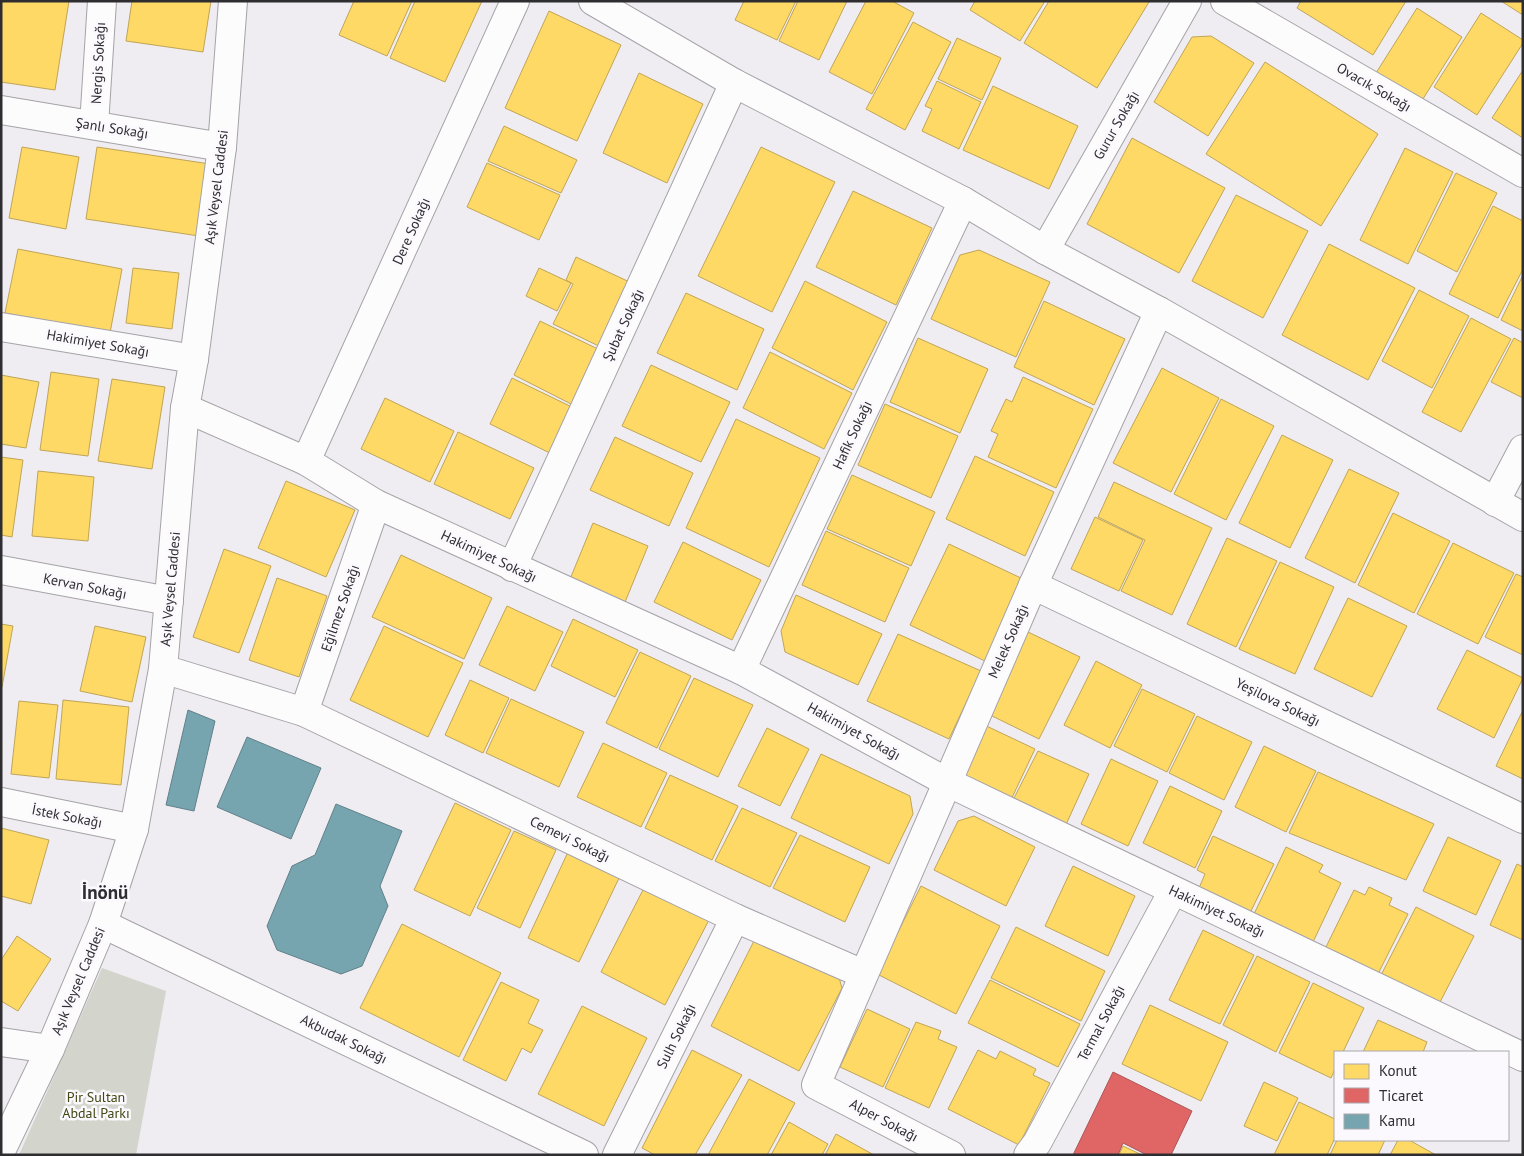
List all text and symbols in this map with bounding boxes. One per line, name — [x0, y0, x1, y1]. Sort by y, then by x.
street label: Nergis Sokağı — [87, 22, 109, 104]
street label: Ovacık Sokağı — [1334, 58, 1414, 116]
street label: Gurur Sokağı — [1089, 87, 1143, 163]
street label: Şanlı Sokağı — [74, 113, 150, 143]
street label: Aşık Veysel Caddesi — [200, 129, 232, 245]
street label: Dere Sokağı — [388, 195, 434, 267]
street label: Şubat Sokağı — [598, 286, 648, 364]
street label: Hakimiyet Sokağı — [45, 325, 151, 361]
street label: Hafik Sokağı — [828, 398, 876, 472]
street label: Hakimiyet Sokağı — [438, 526, 540, 586]
street label: Aşık Veysel Caddesi — [156, 531, 184, 647]
street label: Eğilmez Sokağı — [317, 562, 363, 654]
street label: Kervan Sokağı — [42, 569, 128, 603]
street label: Melek Sokağı — [984, 601, 1032, 681]
street label: Yeşilova Sokağı — [1233, 674, 1323, 730]
street label: Hakimiyet Sokağı — [804, 698, 904, 764]
street label: İstek Sokağı — [30, 800, 104, 832]
street label: Cemevi Sokağı — [527, 812, 613, 866]
district label: İnönü — [82, 880, 128, 904]
street label: Hakimiyet Sokağı — [1166, 881, 1268, 941]
street label: Aşık Veysel Caddesi — [47, 924, 109, 1038]
street label: Termal Sokağı — [1073, 982, 1129, 1064]
street label: Sulh Sokağı — [652, 1000, 700, 1072]
street label: Akbudak Sokağı — [298, 1010, 390, 1068]
legend — [1334, 1051, 1509, 1141]
text: Konut — [1379, 1061, 1417, 1080]
text: Ticaret — [1379, 1086, 1423, 1105]
park label: Pir Sultan Abdal Parkı — [62, 1088, 130, 1122]
street label: Alper Sokağı — [847, 1094, 921, 1146]
text: Kamu — [1379, 1111, 1415, 1130]

